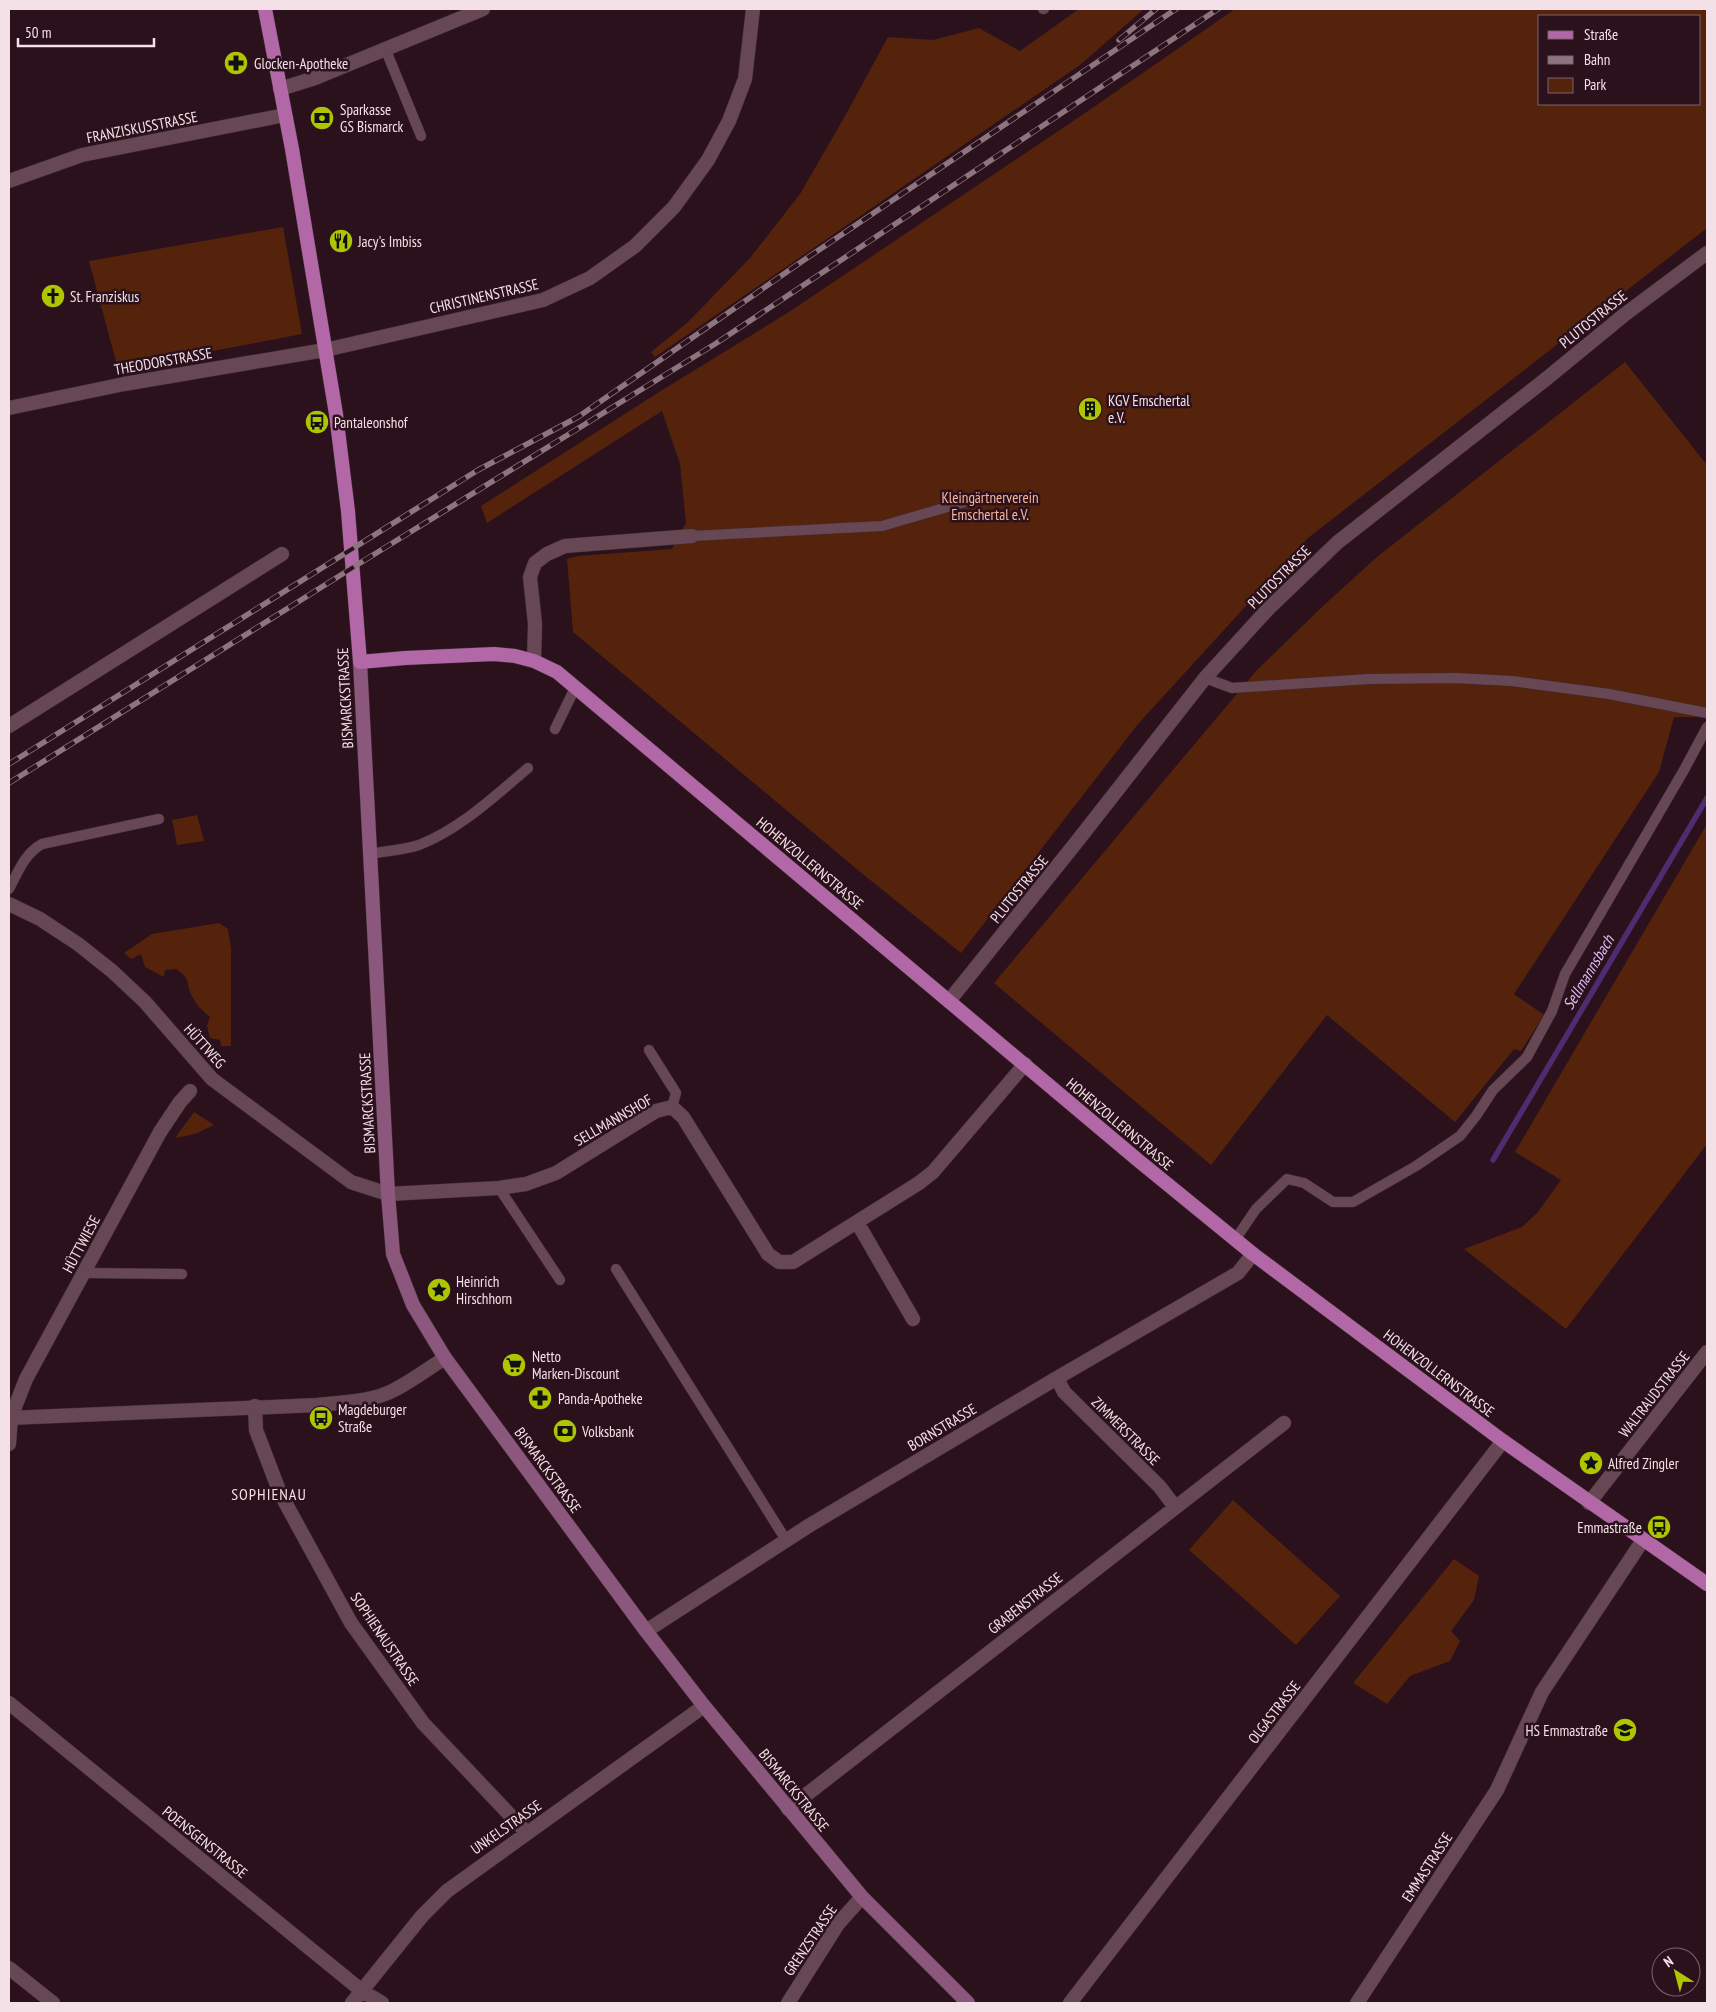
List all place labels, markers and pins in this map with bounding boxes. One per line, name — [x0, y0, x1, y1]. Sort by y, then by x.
pharmacy icon: Glocken-Apotheke — [223, 50, 249, 76]
place label: Glocken-Apotheke — [254, 54, 348, 73]
place label: Sparkasse GS Bismarck — [340, 100, 404, 136]
bank icon: Sparkasse GS Bismarck — [309, 105, 335, 131]
restaurant icon: Jacy's Imbiss — [328, 228, 354, 254]
place label: Jacy's Imbiss — [357, 232, 422, 251]
church icon: St. Franziskus — [40, 283, 66, 309]
place label: St. Franziskus — [70, 287, 139, 306]
place label: KGV Emschertal e.V. — [1108, 391, 1190, 427]
building icon: KGV Emschertal e.V. — [1077, 396, 1103, 422]
bus stop icon: Pantaleonshof — [304, 409, 330, 435]
place label: Pantaleonshof — [334, 413, 409, 432]
place label: Heinrich Hirschhorn — [456, 1272, 512, 1308]
place icon: Heinrich Hirschhorn — [426, 1277, 452, 1303]
place label: Netto Marken-Discount — [532, 1347, 619, 1383]
supermarket icon: Netto Marken-Discount — [501, 1352, 527, 1378]
pharmacy icon: Panda-Apotheke — [527, 1385, 553, 1411]
place label: Panda-Apotheke — [558, 1389, 643, 1408]
place label: Magdeburger Straße — [338, 1400, 408, 1436]
bus stop icon: Magdeburger Straße — [308, 1405, 334, 1431]
bank icon: Volksbank — [552, 1418, 578, 1444]
place label: Volksbank — [581, 1422, 634, 1441]
place icon: Alfred Zingler — [1578, 1450, 1604, 1476]
place label: Alfred Zingler — [1608, 1454, 1680, 1473]
bus stop icon: Emmastraße — [1646, 1514, 1672, 1540]
place label: Emmastraße — [1577, 1518, 1642, 1537]
school or university icon: HS Emmastraße — [1612, 1717, 1638, 1743]
place label: HS Emmastraße — [1526, 1721, 1608, 1740]

